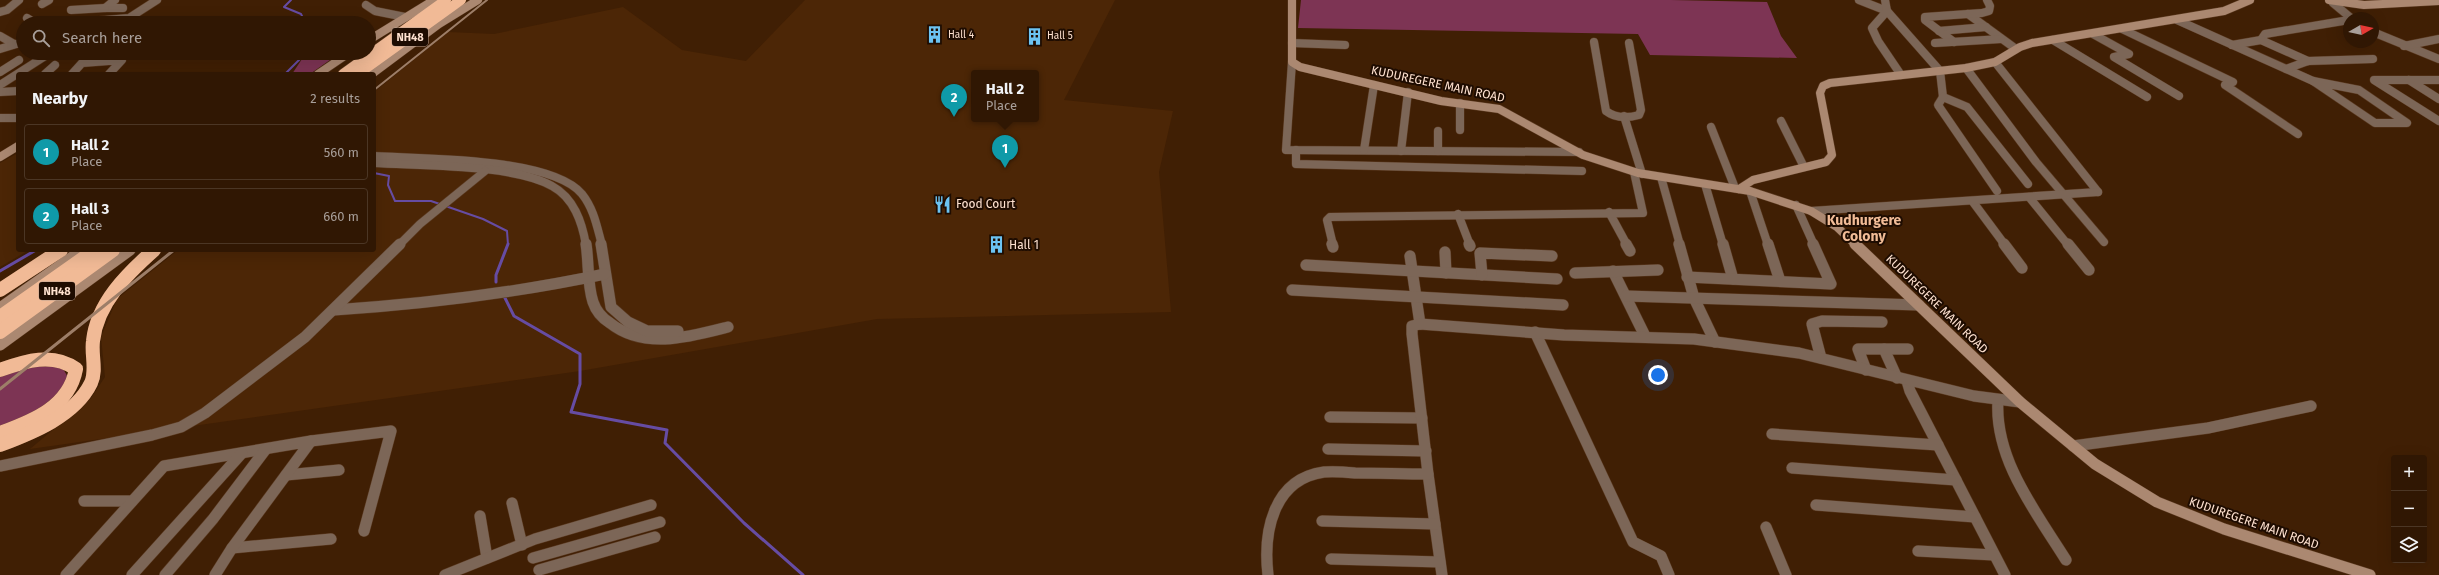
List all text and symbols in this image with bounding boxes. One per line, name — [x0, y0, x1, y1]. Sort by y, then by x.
north arrow — [2343, 12, 2379, 48]
search box — [16, 16, 376, 60]
building icon: Hall 4 — [925, 25, 945, 45]
building icon: Hall 5 — [1024, 26, 1044, 46]
icon: search — [30, 27, 52, 49]
road number: NH48 — [392, 28, 428, 46]
text: Search here — [62, 29, 142, 47]
place label: Hall 4 — [948, 29, 975, 41]
place label: Hall 5 — [1047, 30, 1073, 42]
street label: KUDUREGERE MAIN ROAD — [1370, 63, 1506, 105]
popup — [971, 70, 1039, 122]
text: Hall 2 — [986, 80, 1024, 98]
pin: 2 — [941, 84, 967, 117]
text: Nearby — [32, 88, 87, 109]
text: 2 results — [310, 91, 360, 106]
text: Place — [986, 98, 1017, 113]
pin: 1 — [992, 135, 1018, 168]
text: Hall 2 — [71, 136, 109, 154]
text: 1 — [43, 145, 49, 160]
text: 560 m — [324, 145, 359, 160]
text: Place — [71, 154, 102, 169]
restaurant icon: Food Court — [933, 194, 953, 214]
place label: Food Court — [956, 197, 1016, 211]
text: Hall 3 — [71, 200, 109, 218]
text: 2 — [43, 209, 49, 224]
text: 660 m — [323, 209, 359, 224]
district label: Kudhurgere Colony — [1827, 212, 1902, 245]
text: Place — [71, 218, 102, 233]
building icon: Hall 1 — [986, 235, 1006, 255]
place label: Hall 1 — [1009, 238, 1039, 252]
street label: KUDUREGERE MAIN ROAD — [1883, 252, 1991, 356]
road number: NH48 — [39, 282, 75, 300]
your location — [1648, 365, 1668, 385]
map controls — [2391, 455, 2427, 563]
button: + — [2391, 455, 2427, 491]
button: − — [2391, 491, 2427, 527]
street label: KUDUREGERE MAIN ROAD — [2187, 494, 2321, 552]
button: layers — [2391, 527, 2427, 563]

